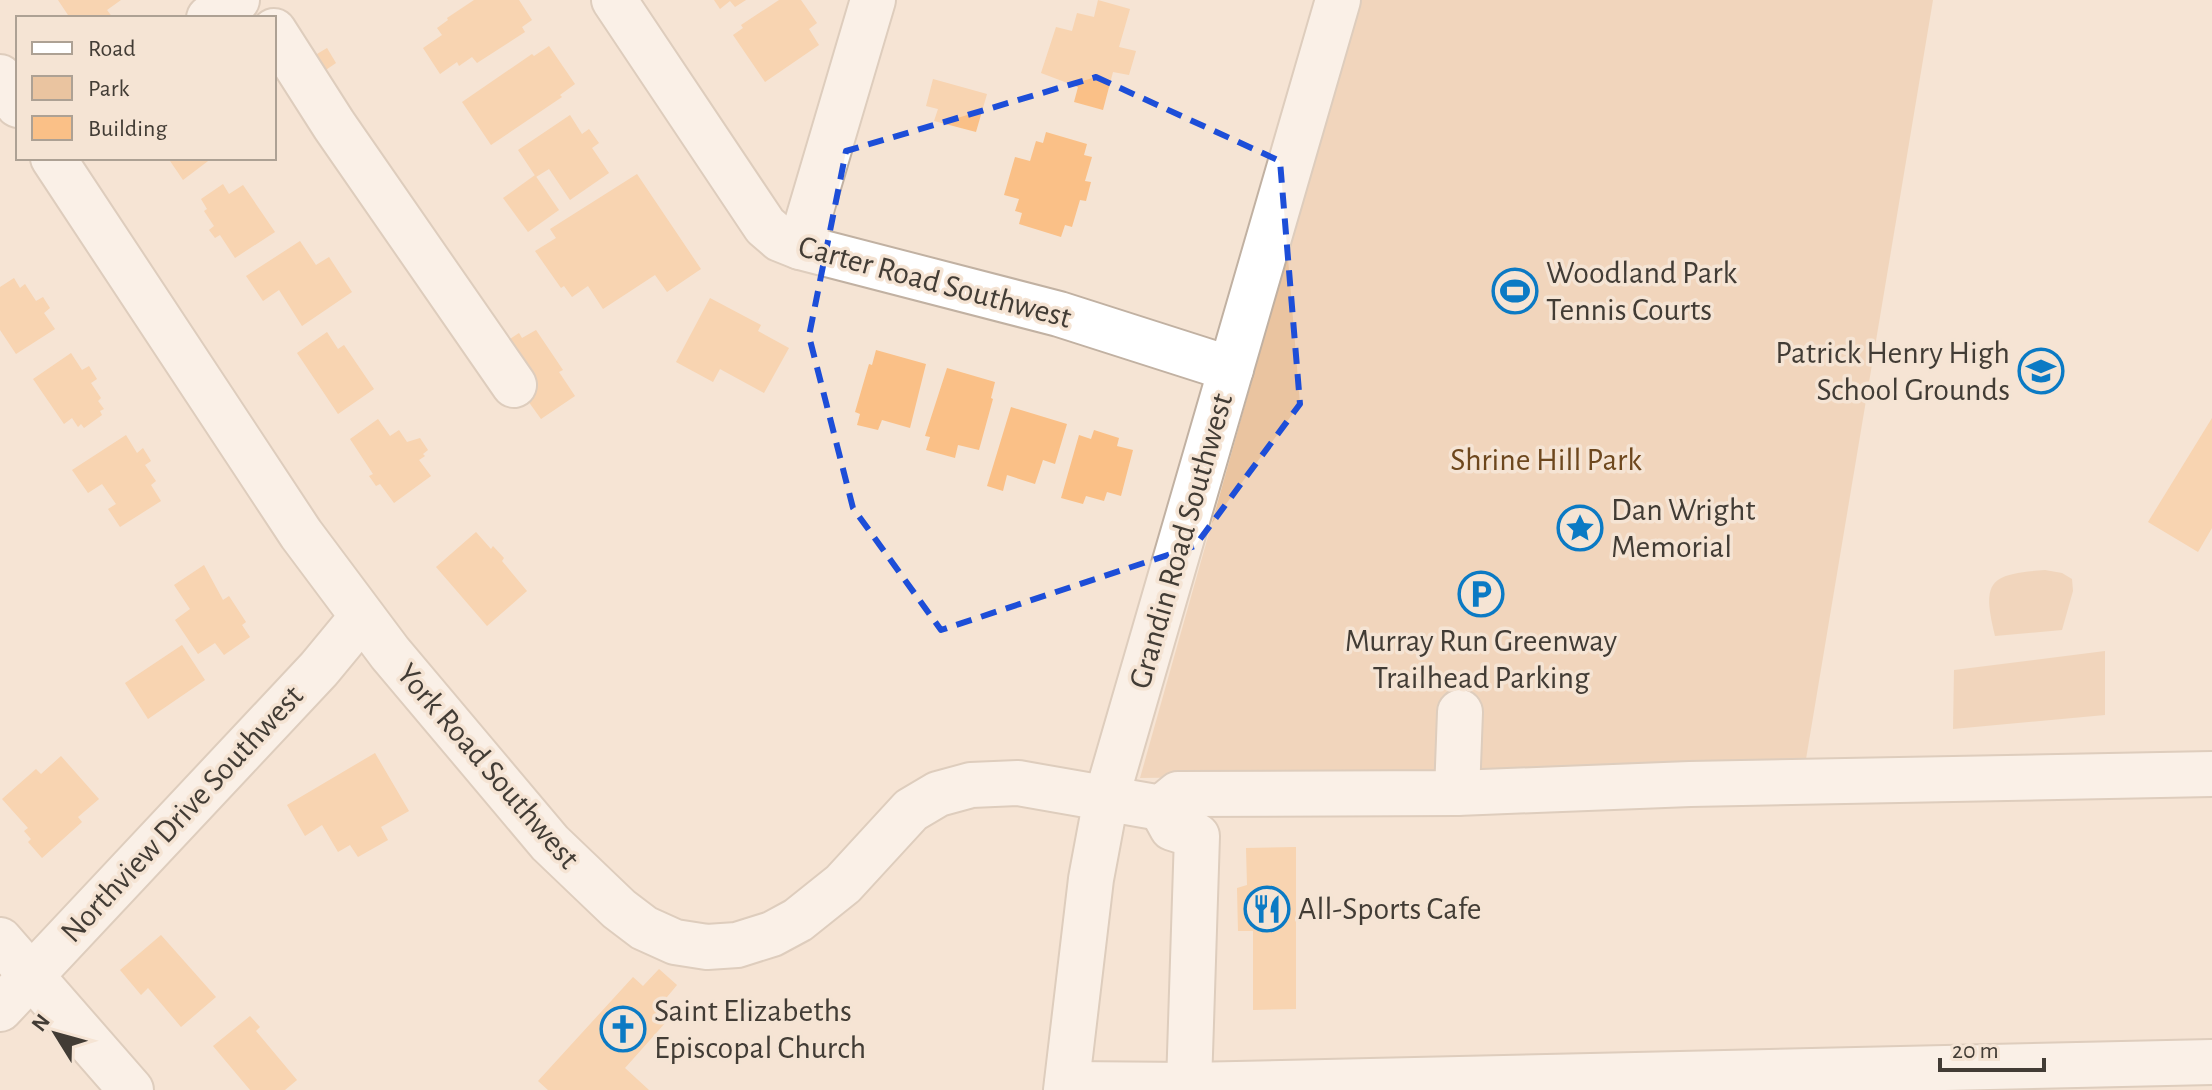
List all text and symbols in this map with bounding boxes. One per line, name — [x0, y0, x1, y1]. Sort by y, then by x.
legend — [16, 16, 276, 160]
text: Road — [88, 37, 136, 61]
text: Park — [88, 77, 129, 101]
text: Building — [88, 117, 167, 141]
street label: Carter Road Southwest — [795, 230, 1075, 334]
place label: Woodland Park Tennis Courts — [1546, 257, 1738, 326]
sports icon: Woodland Park Tennis Courts — [1491, 267, 1539, 315]
place label: Patrick Henry High School Grounds — [1775, 337, 2010, 406]
school or university icon: Patrick Henry High School Grounds — [2017, 347, 2065, 395]
street label: Grandin Road Southwest — [1124, 390, 1238, 692]
park label: Shrine Hill Park — [1450, 444, 1642, 476]
place label: Dan Wright Memorial — [1611, 494, 1756, 563]
place icon: Dan Wright Memorial — [1556, 504, 1604, 552]
parking icon: Murray Run Greenway Trailhead Parking — [1457, 570, 1505, 618]
place label: Murray Run Greenway Trailhead Parking — [1345, 625, 1618, 694]
street label: York Road Southwest — [391, 657, 585, 875]
street label: Northview Drive Southwest — [55, 679, 309, 949]
restaurant icon: All-Sports Cafe — [1243, 885, 1291, 933]
place label: All-Sports Cafe — [1298, 893, 1482, 925]
north arrow — [16, 994, 96, 1074]
place label: Saint Elizabeths Episcopal Church — [654, 995, 866, 1064]
church icon: Saint Elizabeths Episcopal Church — [599, 1005, 647, 1053]
text: N — [27, 1010, 54, 1035]
scale bar — [1940, 1022, 2044, 1072]
text: 20 m — [1952, 1039, 1999, 1063]

